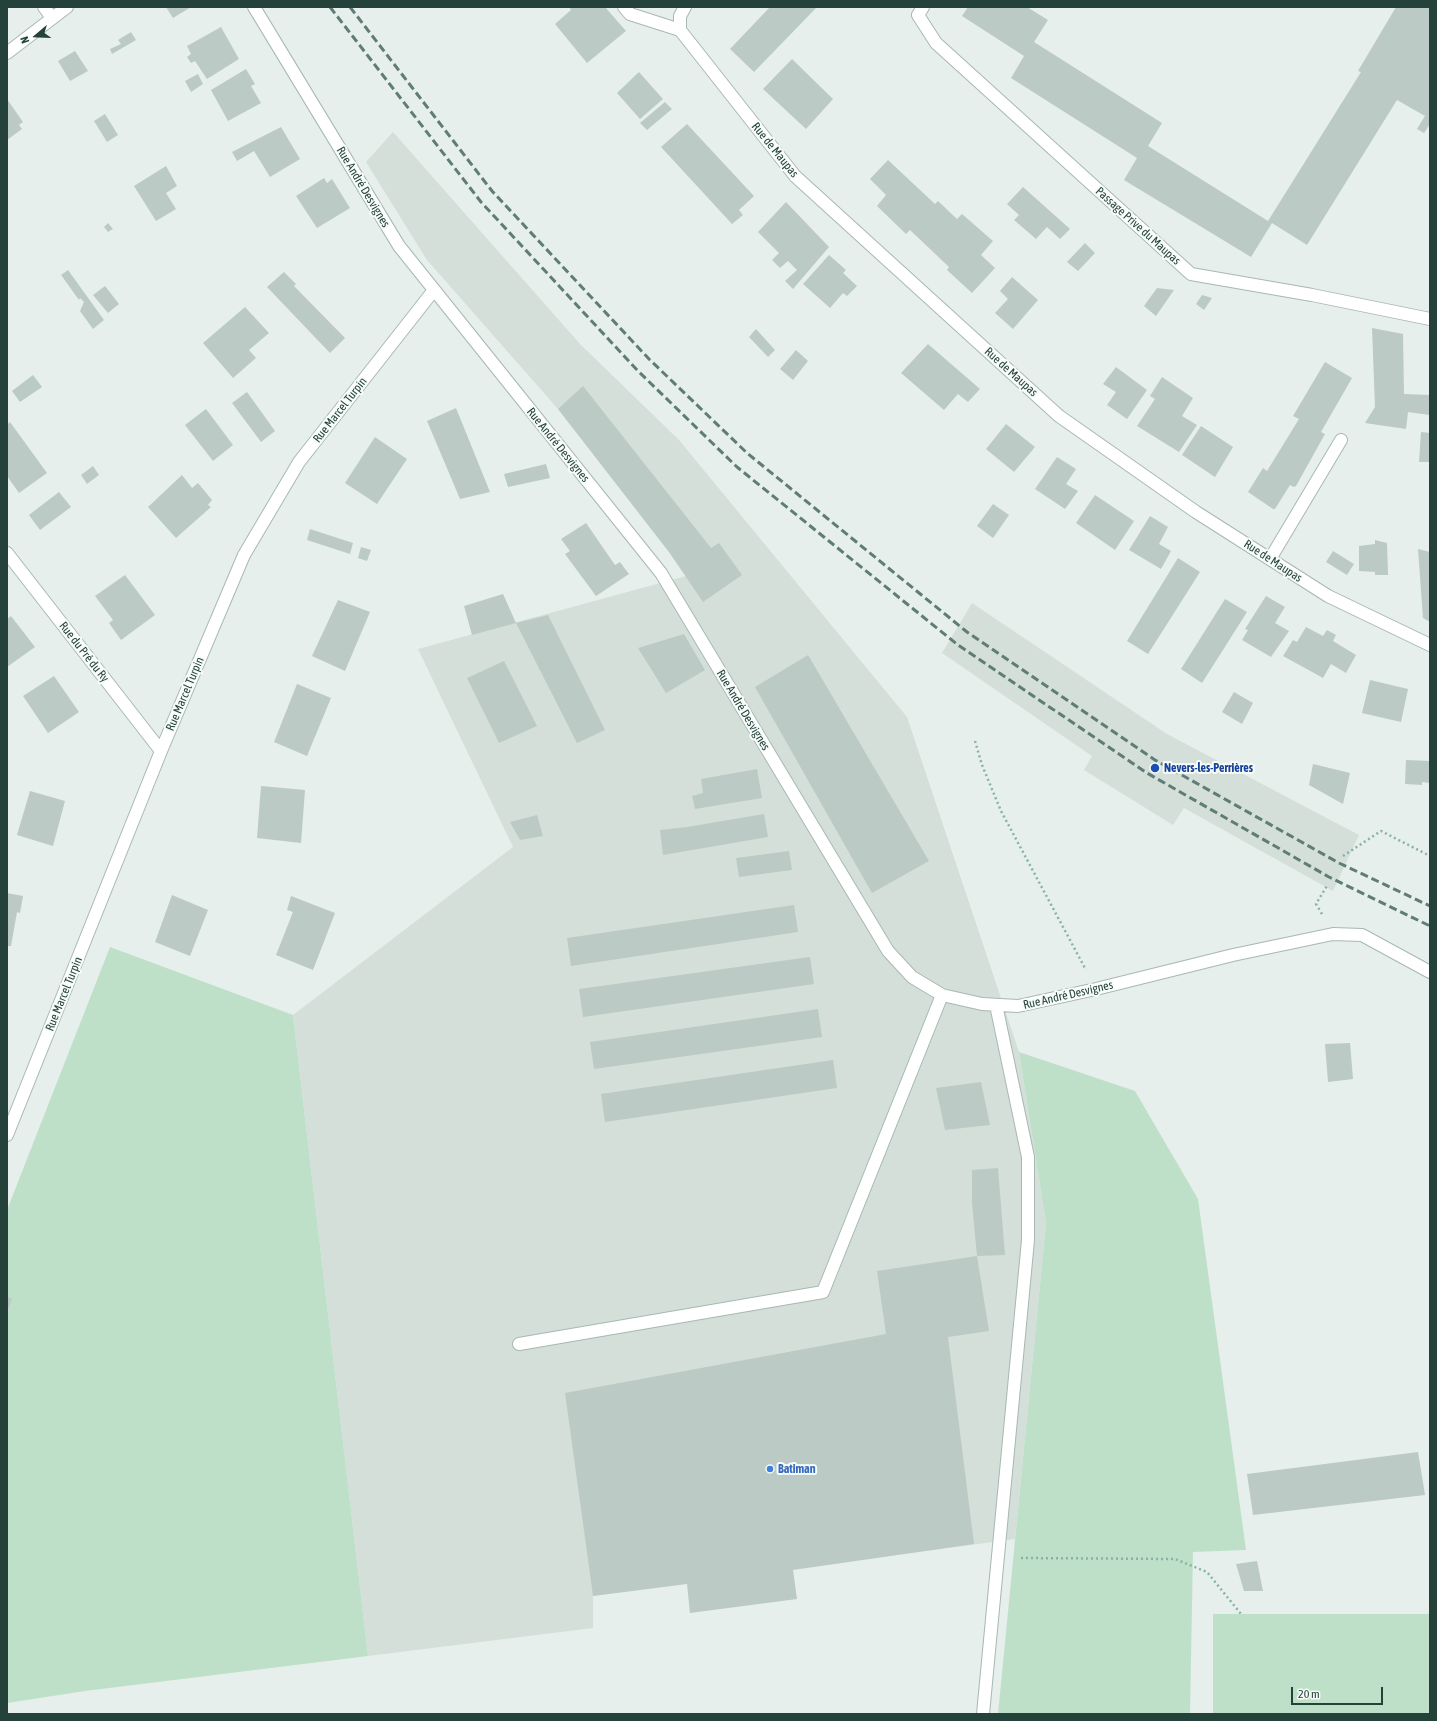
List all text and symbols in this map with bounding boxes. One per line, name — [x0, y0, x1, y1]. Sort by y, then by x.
north arrow — [16, 16, 56, 56]
text: N — [18, 35, 31, 45]
street label: Rue de Maupas — [748, 120, 802, 180]
street label: Rue André Desvignes — [333, 144, 393, 230]
street label: Passage Prive du Maupas — [1093, 184, 1183, 268]
street label: Rue de Maupas — [981, 344, 1041, 400]
street label: Rue Marcel Turpin — [310, 374, 370, 446]
street label: Rue André Desvignes — [524, 405, 592, 485]
street label: Rue de Maupas — [1241, 537, 1305, 585]
street label: Rue du Pré du Ry — [56, 619, 112, 685]
street label: Rue Marcel Turpin — [163, 655, 207, 733]
street label: Rue André Desvignes — [713, 667, 773, 753]
place label: Nevers-les-Perrières — [1164, 761, 1253, 775]
marker: Nevers-les-Perrières — [1149, 762, 1161, 774]
street label: Rue Marcel Turpin — [43, 955, 85, 1033]
street label: Rue André Desvignes — [1022, 978, 1114, 1012]
place label: Batiman — [778, 1462, 816, 1476]
marker: Batiman — [765, 1464, 775, 1474]
scale bar — [1293, 1679, 1385, 1705]
text: 20 m — [1298, 1687, 1320, 1701]

